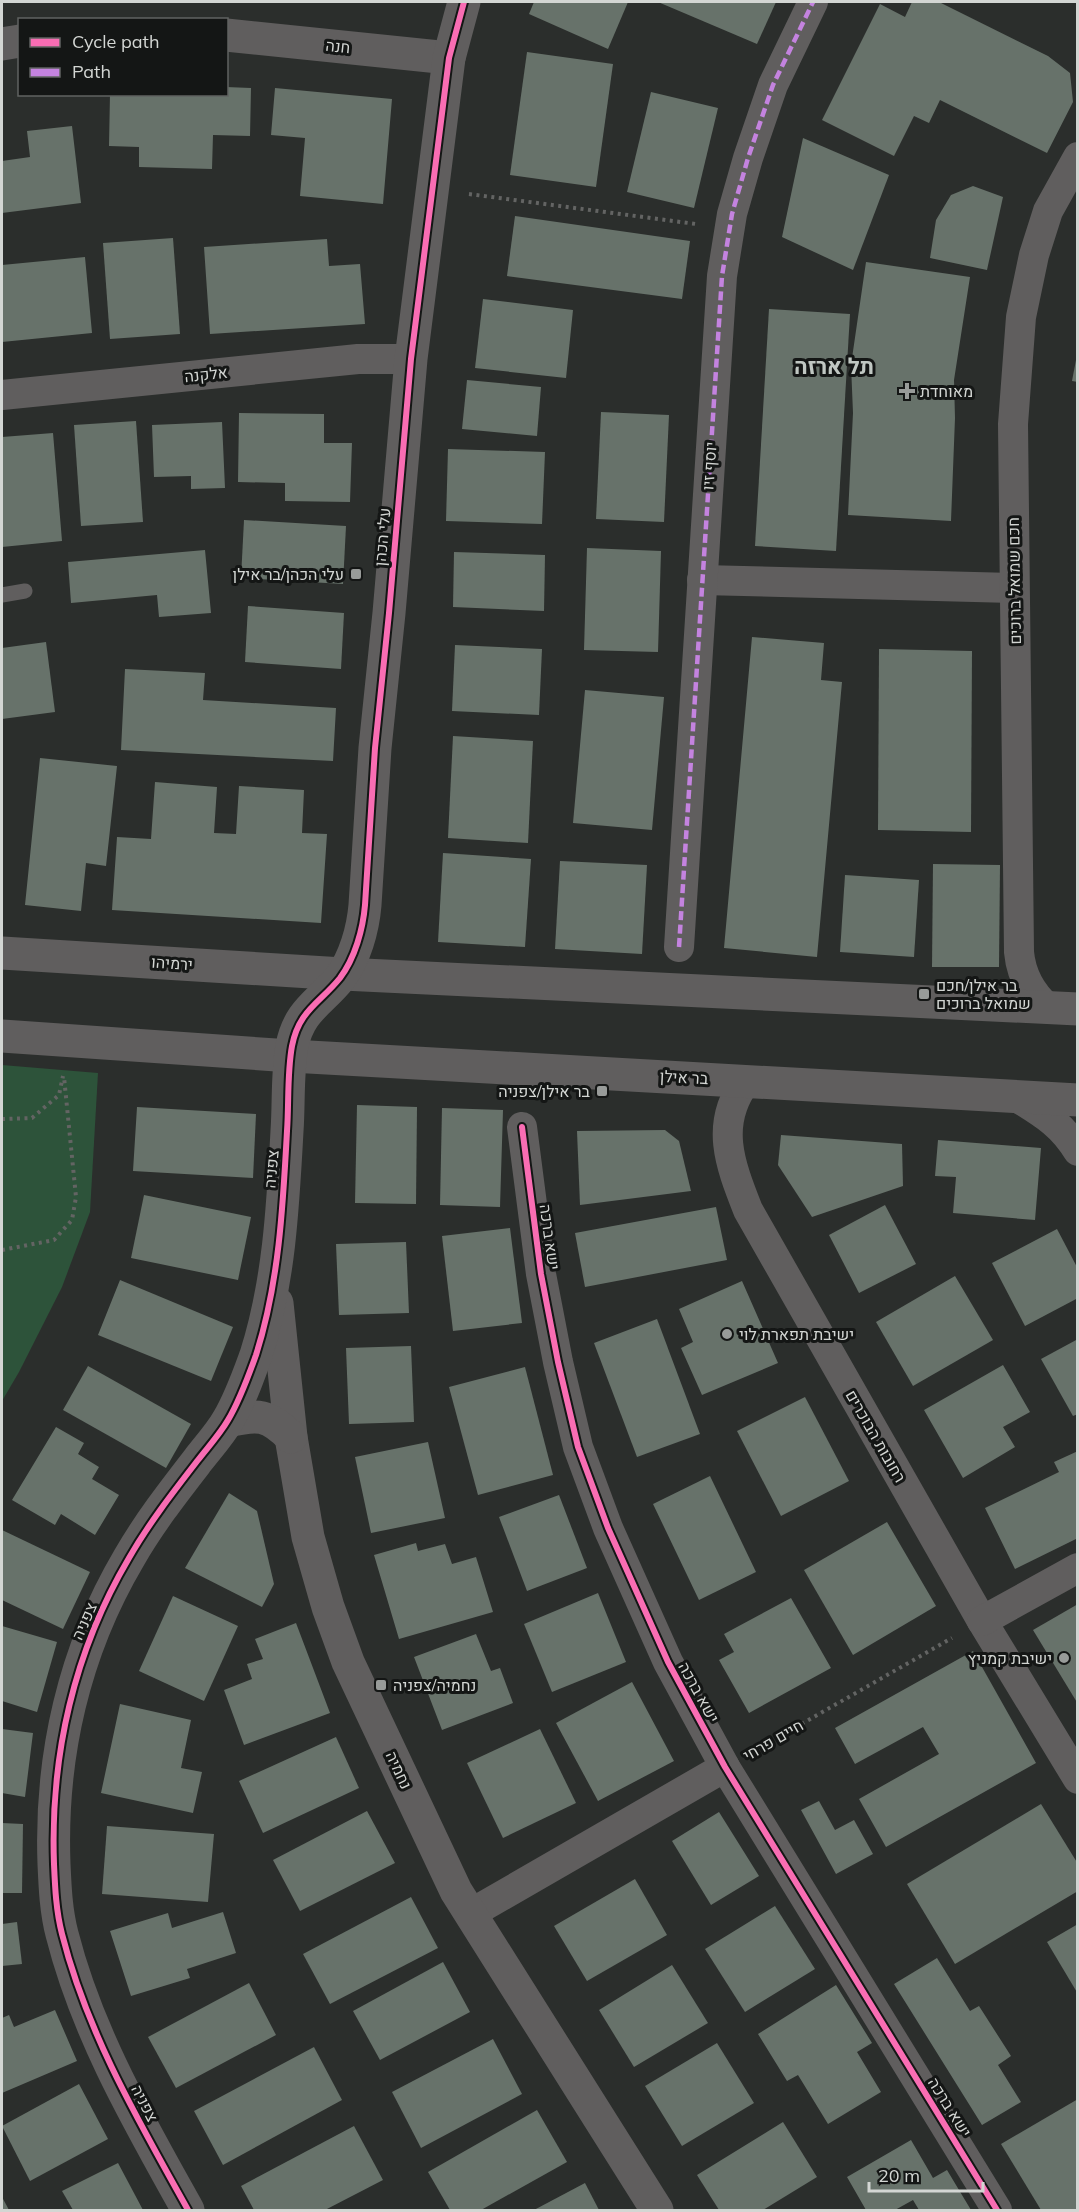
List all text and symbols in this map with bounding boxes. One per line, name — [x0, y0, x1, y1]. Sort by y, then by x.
legend — [18, 18, 228, 96]
text: Cycle path — [72, 30, 159, 53]
street label: חנה — [325, 35, 351, 57]
text: Path — [72, 60, 111, 83]
district label: תל ארזה — [794, 352, 874, 380]
street label: אלקנה — [183, 362, 229, 386]
place label: מאוחדת — [920, 381, 973, 401]
marker: מאוחדת — [898, 382, 916, 400]
street label: יוסף זיו — [697, 441, 721, 491]
street label: עלי הכהן — [369, 507, 395, 567]
street label: חכם שמואל ברוכים — [1003, 517, 1025, 645]
place label: עלי הכהן/בר אילן — [233, 564, 344, 584]
marker: עלי הכהן/בר אילן — [349, 567, 363, 581]
street label: ירמיהו — [150, 952, 194, 974]
place label: בר אילן/חכם שמואל ברוכים — [936, 975, 1031, 1013]
marker: בר אילן/חכם שמואל ברוכים — [917, 987, 931, 1001]
street label: בר אילן — [659, 1066, 709, 1088]
place label: בר אילן/צפניה — [498, 1081, 591, 1101]
marker: בר אילן/צפניה — [595, 1084, 609, 1098]
street label: צפניה — [259, 1149, 283, 1189]
street label: ישא ברכה — [535, 1203, 565, 1271]
place label: ישיבת תפארת לוי — [739, 1324, 854, 1344]
marker: ישיבת תפארת לוי — [720, 1327, 734, 1341]
street label: רחובות הבוכרים — [841, 1386, 911, 1486]
street label: צפניה — [67, 1599, 101, 1643]
place label: ישיבת קמניץ — [968, 1648, 1052, 1668]
marker: ישיבת קמניץ — [1057, 1651, 1071, 1665]
street label: ישא ברכה — [674, 1658, 724, 1726]
place label: נחמיה/צפניה — [393, 1675, 476, 1695]
marker: נחמיה/צפניה — [374, 1678, 388, 1692]
street label: חיים פרחי — [739, 1715, 807, 1765]
street label: נחמיה — [382, 1748, 416, 1792]
street label: ישא ברכה — [924, 2074, 976, 2140]
street label: צפניה — [127, 2081, 163, 2125]
scale bar — [869, 2155, 983, 2193]
text: 20 m — [878, 2164, 920, 2187]

